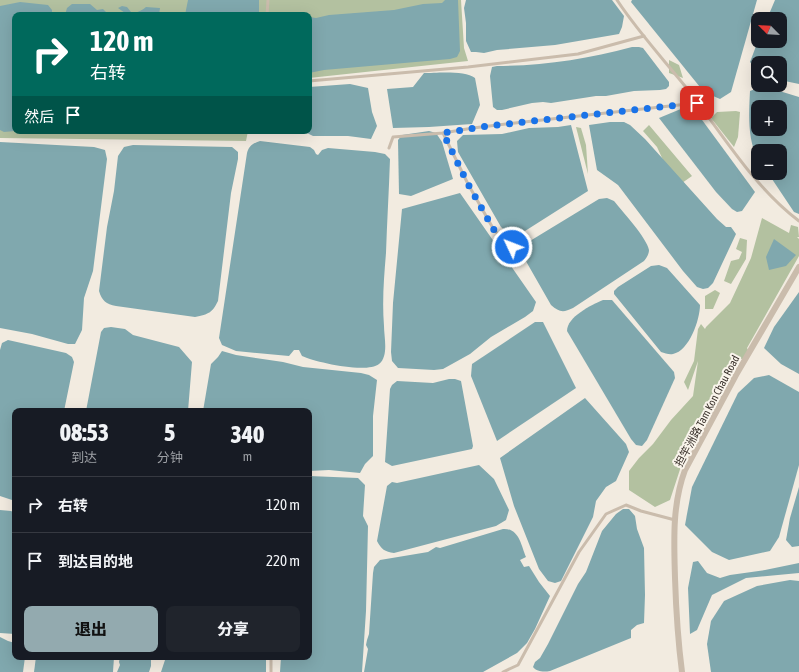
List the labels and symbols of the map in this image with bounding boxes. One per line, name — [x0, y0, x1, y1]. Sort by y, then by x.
north arrow — [751, 12, 787, 48]
pin — [680, 86, 714, 120]
position arrow — [491, 226, 533, 268]
street label: 担竿洲路 Tam Kon Chau Road — [672, 353, 742, 469]

